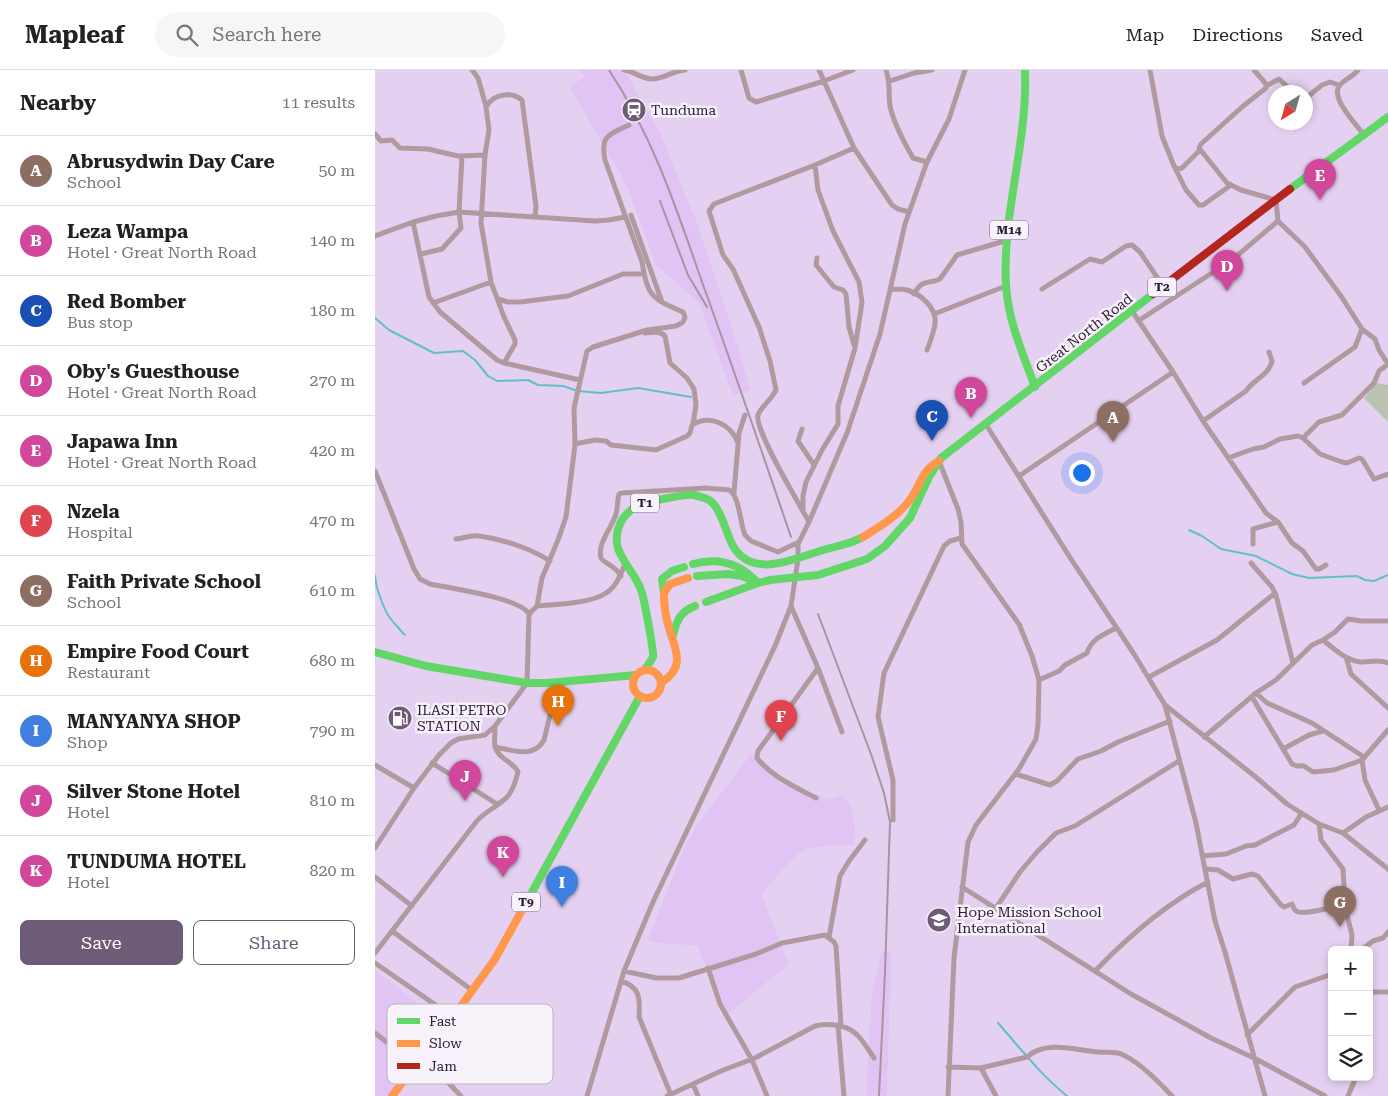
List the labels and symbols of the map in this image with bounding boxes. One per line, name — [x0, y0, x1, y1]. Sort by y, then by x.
north arrow — [1268, 85, 1313, 130]
station icon: Tunduma — [621, 97, 647, 123]
place label: Tunduma — [651, 102, 716, 118]
pin: E — [1304, 159, 1336, 200]
road number: M14 — [990, 220, 1028, 240]
pin: D — [1211, 250, 1243, 291]
road number: T2 — [1148, 278, 1176, 296]
street label: Great North Road — [1032, 290, 1136, 376]
pin: B — [955, 377, 987, 418]
pin: C — [916, 400, 948, 441]
pin: A — [1097, 401, 1129, 442]
your location — [1069, 460, 1095, 486]
road number: T1 — [631, 493, 659, 512]
pin: H — [542, 685, 574, 726]
pin: F — [765, 700, 797, 741]
place label: ILASI PETRO STATION — [417, 702, 506, 734]
fuel station icon: ILASI PETRO STATION — [387, 705, 413, 731]
pin: J — [449, 760, 481, 801]
pin: K — [487, 836, 519, 877]
pin: I — [546, 866, 578, 907]
pin: G — [1324, 886, 1356, 927]
road number: T9 — [512, 892, 540, 912]
place label: Hope Mission School International — [957, 904, 1102, 936]
school or university icon: Hope Mission School International — [926, 907, 952, 933]
legend — [387, 1004, 553, 1084]
text: Fast — [429, 1013, 456, 1029]
text: Slow — [429, 1035, 462, 1051]
text: Jam — [429, 1058, 457, 1074]

